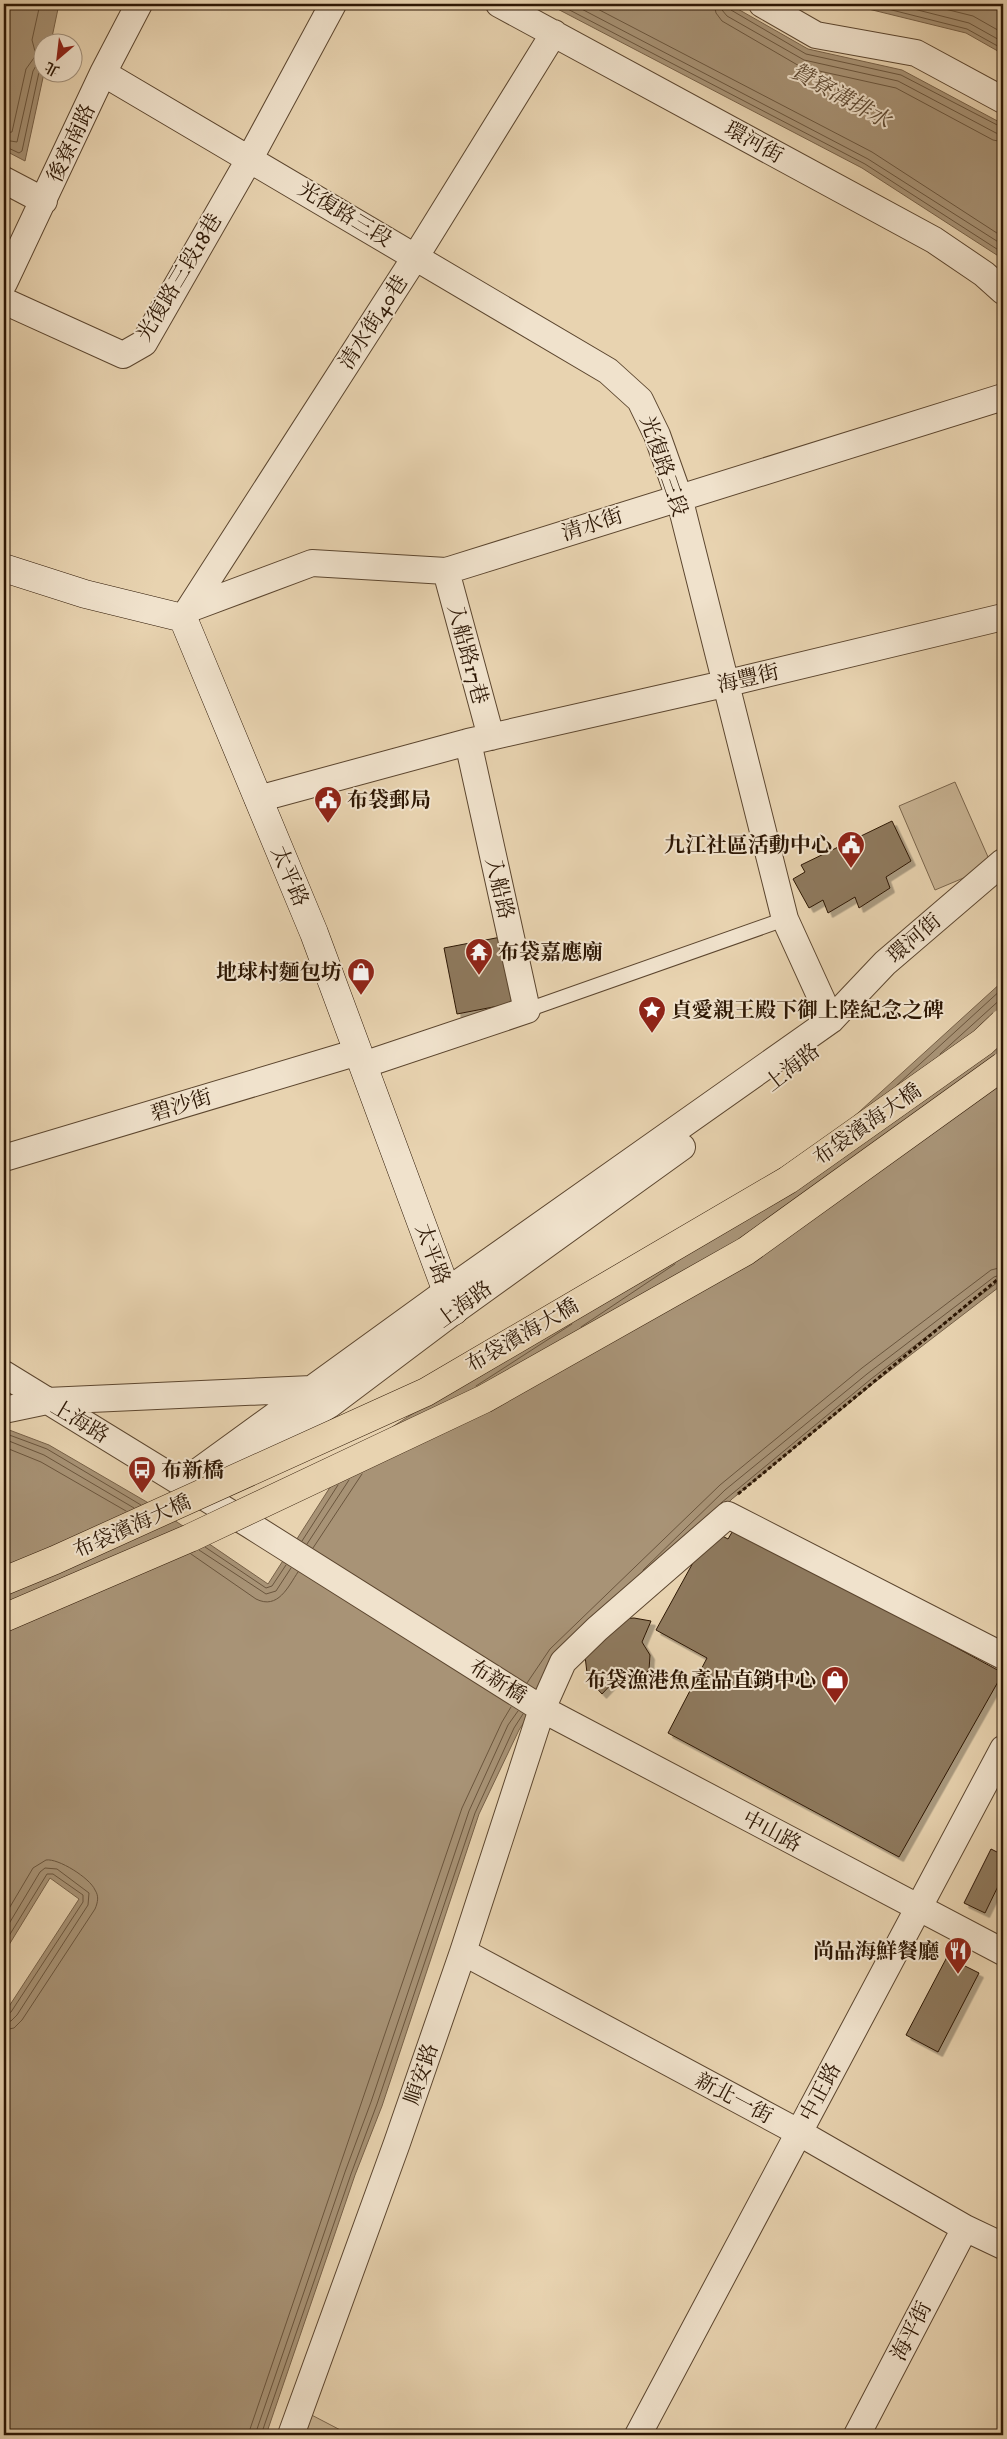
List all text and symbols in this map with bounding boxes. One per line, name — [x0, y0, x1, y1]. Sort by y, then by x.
north arrow — [32, 32, 82, 82]
text: 北 — [42, 57, 63, 80]
water label: 贊寮溝排水 — [786, 58, 897, 136]
street label: 後寮南路 — [42, 100, 101, 187]
street label: 環河街 — [720, 116, 787, 170]
street label: 光復路三段 — [293, 177, 396, 253]
street label: 光復路三段18巷 — [132, 209, 228, 346]
street label: 清水街40巷 — [334, 270, 414, 375]
street label: 光復路三段 — [634, 412, 692, 520]
street label: 清水街 — [558, 503, 626, 547]
street label: 入船路17巷 — [441, 601, 493, 707]
street label: 海豐街 — [715, 659, 782, 699]
public building icon: 布袋郵局 — [313, 785, 343, 824]
place label: 布袋郵局 — [347, 788, 431, 814]
public building icon: 九江社區活動中心 — [836, 830, 866, 869]
place label: 九江社區活動中心 — [664, 833, 832, 859]
street label: 太平路 — [265, 842, 313, 910]
street label: 入船路 — [479, 855, 519, 922]
street label: 環河街 — [882, 908, 947, 969]
temple icon: 布袋嘉應廟 — [464, 937, 494, 976]
place label: 布袋嘉應廟 — [498, 940, 603, 966]
shop icon: 地球村麵包坊 — [346, 957, 376, 996]
place label: 地球村麵包坊 — [216, 960, 342, 986]
place icon: 貞愛親王殿下御上陸紀念之碑 — [637, 995, 667, 1034]
place label: 貞愛親王殿下御上陸紀念之碑 — [671, 998, 944, 1024]
street label: 上海路 — [760, 1038, 825, 1097]
street label: 布袋濱海大橋 — [809, 1078, 927, 1172]
street label: 碧沙街 — [147, 1084, 215, 1128]
street label: 太平路 — [409, 1220, 455, 1288]
street label: 上海路 — [431, 1276, 498, 1334]
street label: 布袋濱海大橋 — [461, 1293, 584, 1379]
street label: 上海路 — [46, 1394, 113, 1449]
bus stop icon: 布新橋 — [127, 1455, 157, 1494]
place label: 布新橋 — [161, 1458, 224, 1484]
street label: 布袋濱海大橋 — [70, 1489, 195, 1564]
street label: 布新橋 — [464, 1654, 531, 1710]
shop icon: 布袋漁港魚產品直銷中心 — [820, 1665, 850, 1704]
place label: 布袋漁港魚產品直銷中心 — [585, 1668, 816, 1694]
street label: 中山路 — [738, 1806, 805, 1858]
restaurant icon: 尚品海鮮餐廳 — [943, 1936, 973, 1975]
place label: 尚品海鮮餐廳 — [813, 1939, 939, 1965]
street label: 順安路 — [399, 2040, 444, 2108]
street label: 中正路 — [795, 2059, 847, 2126]
street label: 新北一街 — [690, 2068, 777, 2130]
street label: 海平街 — [886, 2297, 938, 2365]

